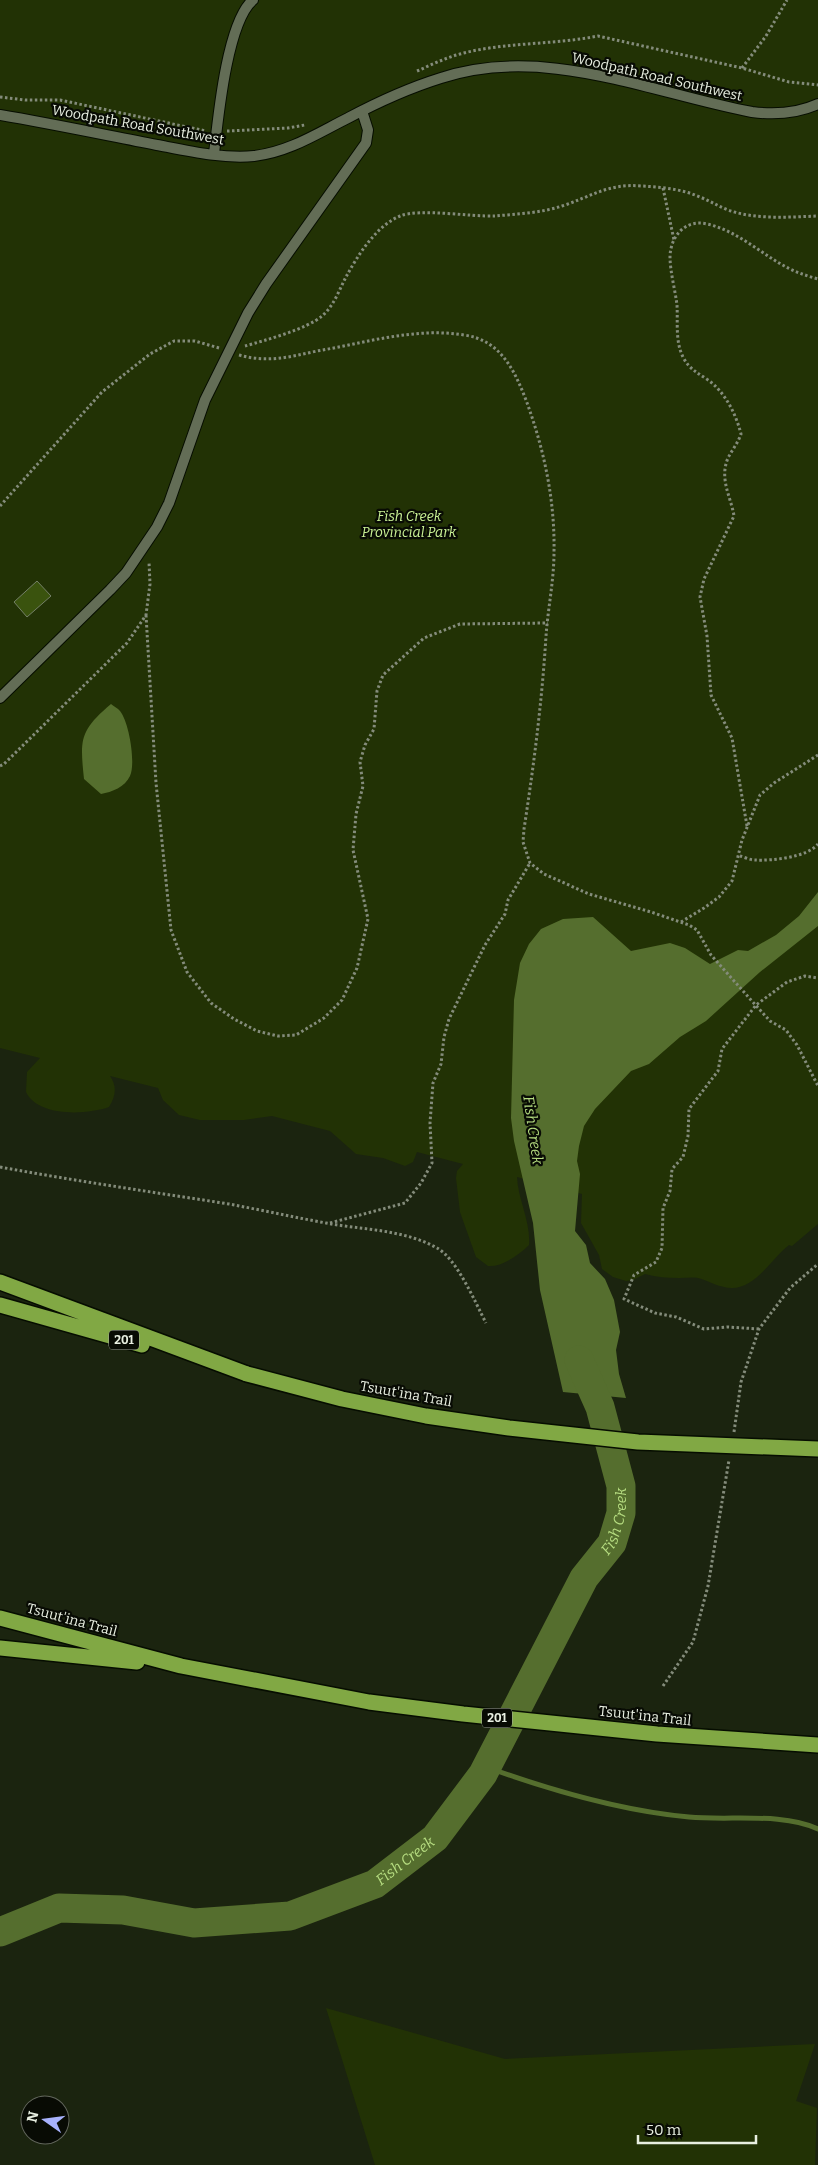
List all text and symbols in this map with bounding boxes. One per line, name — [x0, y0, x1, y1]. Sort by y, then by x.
street label: Woodpath Road Southwest — [570, 49, 744, 105]
street label: Woodpath Road Southwest — [51, 101, 225, 149]
park label: Fish Creek Provincial Park — [362, 508, 457, 541]
water label: Fish Creek — [519, 1094, 547, 1166]
road number: 201 — [109, 1330, 139, 1350]
street label: Tsuut'ina Trail — [359, 1378, 453, 1410]
water label: Fish Creek — [597, 1487, 631, 1558]
street label: Tsuut'ina Trail — [25, 1600, 119, 1640]
street label: Tsuut'ina Trail — [598, 1703, 692, 1729]
road number: 201 — [482, 1709, 512, 1728]
water label: Fish Creek — [372, 1832, 439, 1889]
north arrow — [20, 2095, 70, 2145]
text: N — [23, 2109, 42, 2124]
scale bar — [638, 2112, 756, 2144]
text: 50 m — [646, 2121, 682, 2139]

